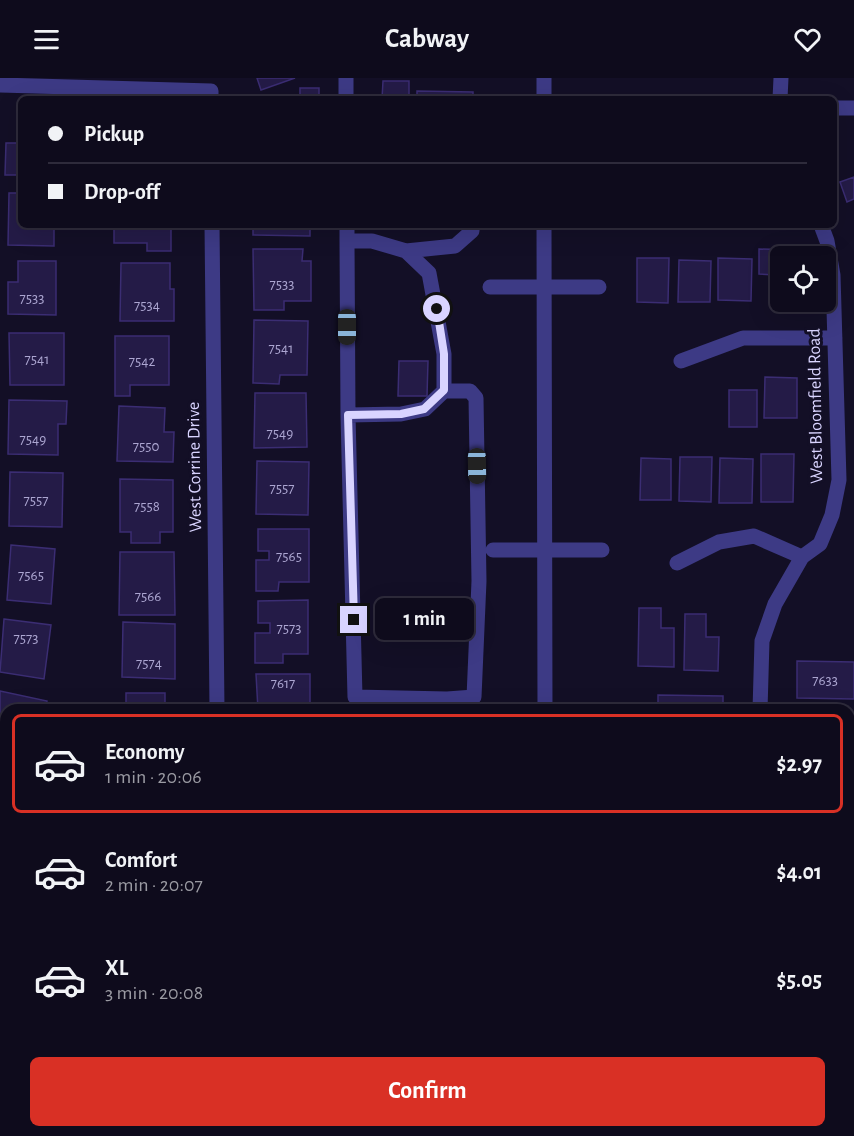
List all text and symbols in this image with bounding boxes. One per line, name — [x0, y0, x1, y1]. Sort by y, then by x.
icon: menu — [30, 23, 63, 56]
icon: heart — [791, 23, 824, 56]
text: Cabway — [385, 25, 469, 52]
text: Pickup — [84, 123, 144, 145]
text: Drop-off — [84, 181, 160, 203]
map controls — [770, 246, 836, 312]
button: locate — [770, 246, 836, 312]
house number: 7533 — [270, 277, 294, 292]
house number: 7533 — [20, 291, 44, 306]
route start — [423, 295, 450, 322]
house number: 7534 — [134, 298, 160, 313]
car — [338, 309, 356, 345]
street label: West Bloomfield Road — [806, 328, 826, 484]
house number: 7541 — [269, 341, 293, 356]
house number: 7541 — [25, 352, 49, 367]
house number: 7542 — [129, 354, 155, 369]
street label: West Corrine Drive — [185, 402, 205, 532]
house number: 7549 — [267, 426, 293, 441]
house number: 7549 — [20, 432, 46, 447]
house number: 7550 — [133, 439, 159, 454]
car — [468, 448, 486, 484]
house number: 7557 — [269, 481, 295, 496]
house number: 7557 — [23, 493, 49, 508]
house number: 7558 — [134, 499, 160, 514]
house number: 7565 — [276, 549, 302, 564]
house number: 7565 — [18, 568, 44, 583]
house number: 7566 — [135, 589, 161, 604]
callout: 1 min — [375, 599, 474, 641]
route end — [340, 606, 367, 633]
text: 1 min — [403, 609, 446, 629]
house number: 7573 — [277, 621, 301, 636]
house number: 7573 — [14, 631, 38, 646]
house number: 7574 — [136, 656, 162, 671]
house number: 7633 — [812, 673, 838, 688]
house number: 7617 — [271, 676, 295, 691]
icon: car — [33, 737, 87, 791]
text: Economy — [105, 741, 185, 763]
text: $2.97 — [777, 753, 822, 775]
text: 1 min · 20:06 — [105, 767, 202, 787]
icon: car — [33, 845, 87, 899]
text: Comfort — [105, 849, 177, 871]
text: $4.01 — [777, 861, 822, 883]
text: 2 min · 20:07 — [105, 875, 203, 895]
icon: car — [33, 953, 87, 1007]
text: XL — [105, 957, 128, 979]
text: $5.05 — [777, 969, 822, 991]
text: 3 min · 20:08 — [105, 983, 203, 1003]
button: Confirm — [30, 1057, 825, 1126]

